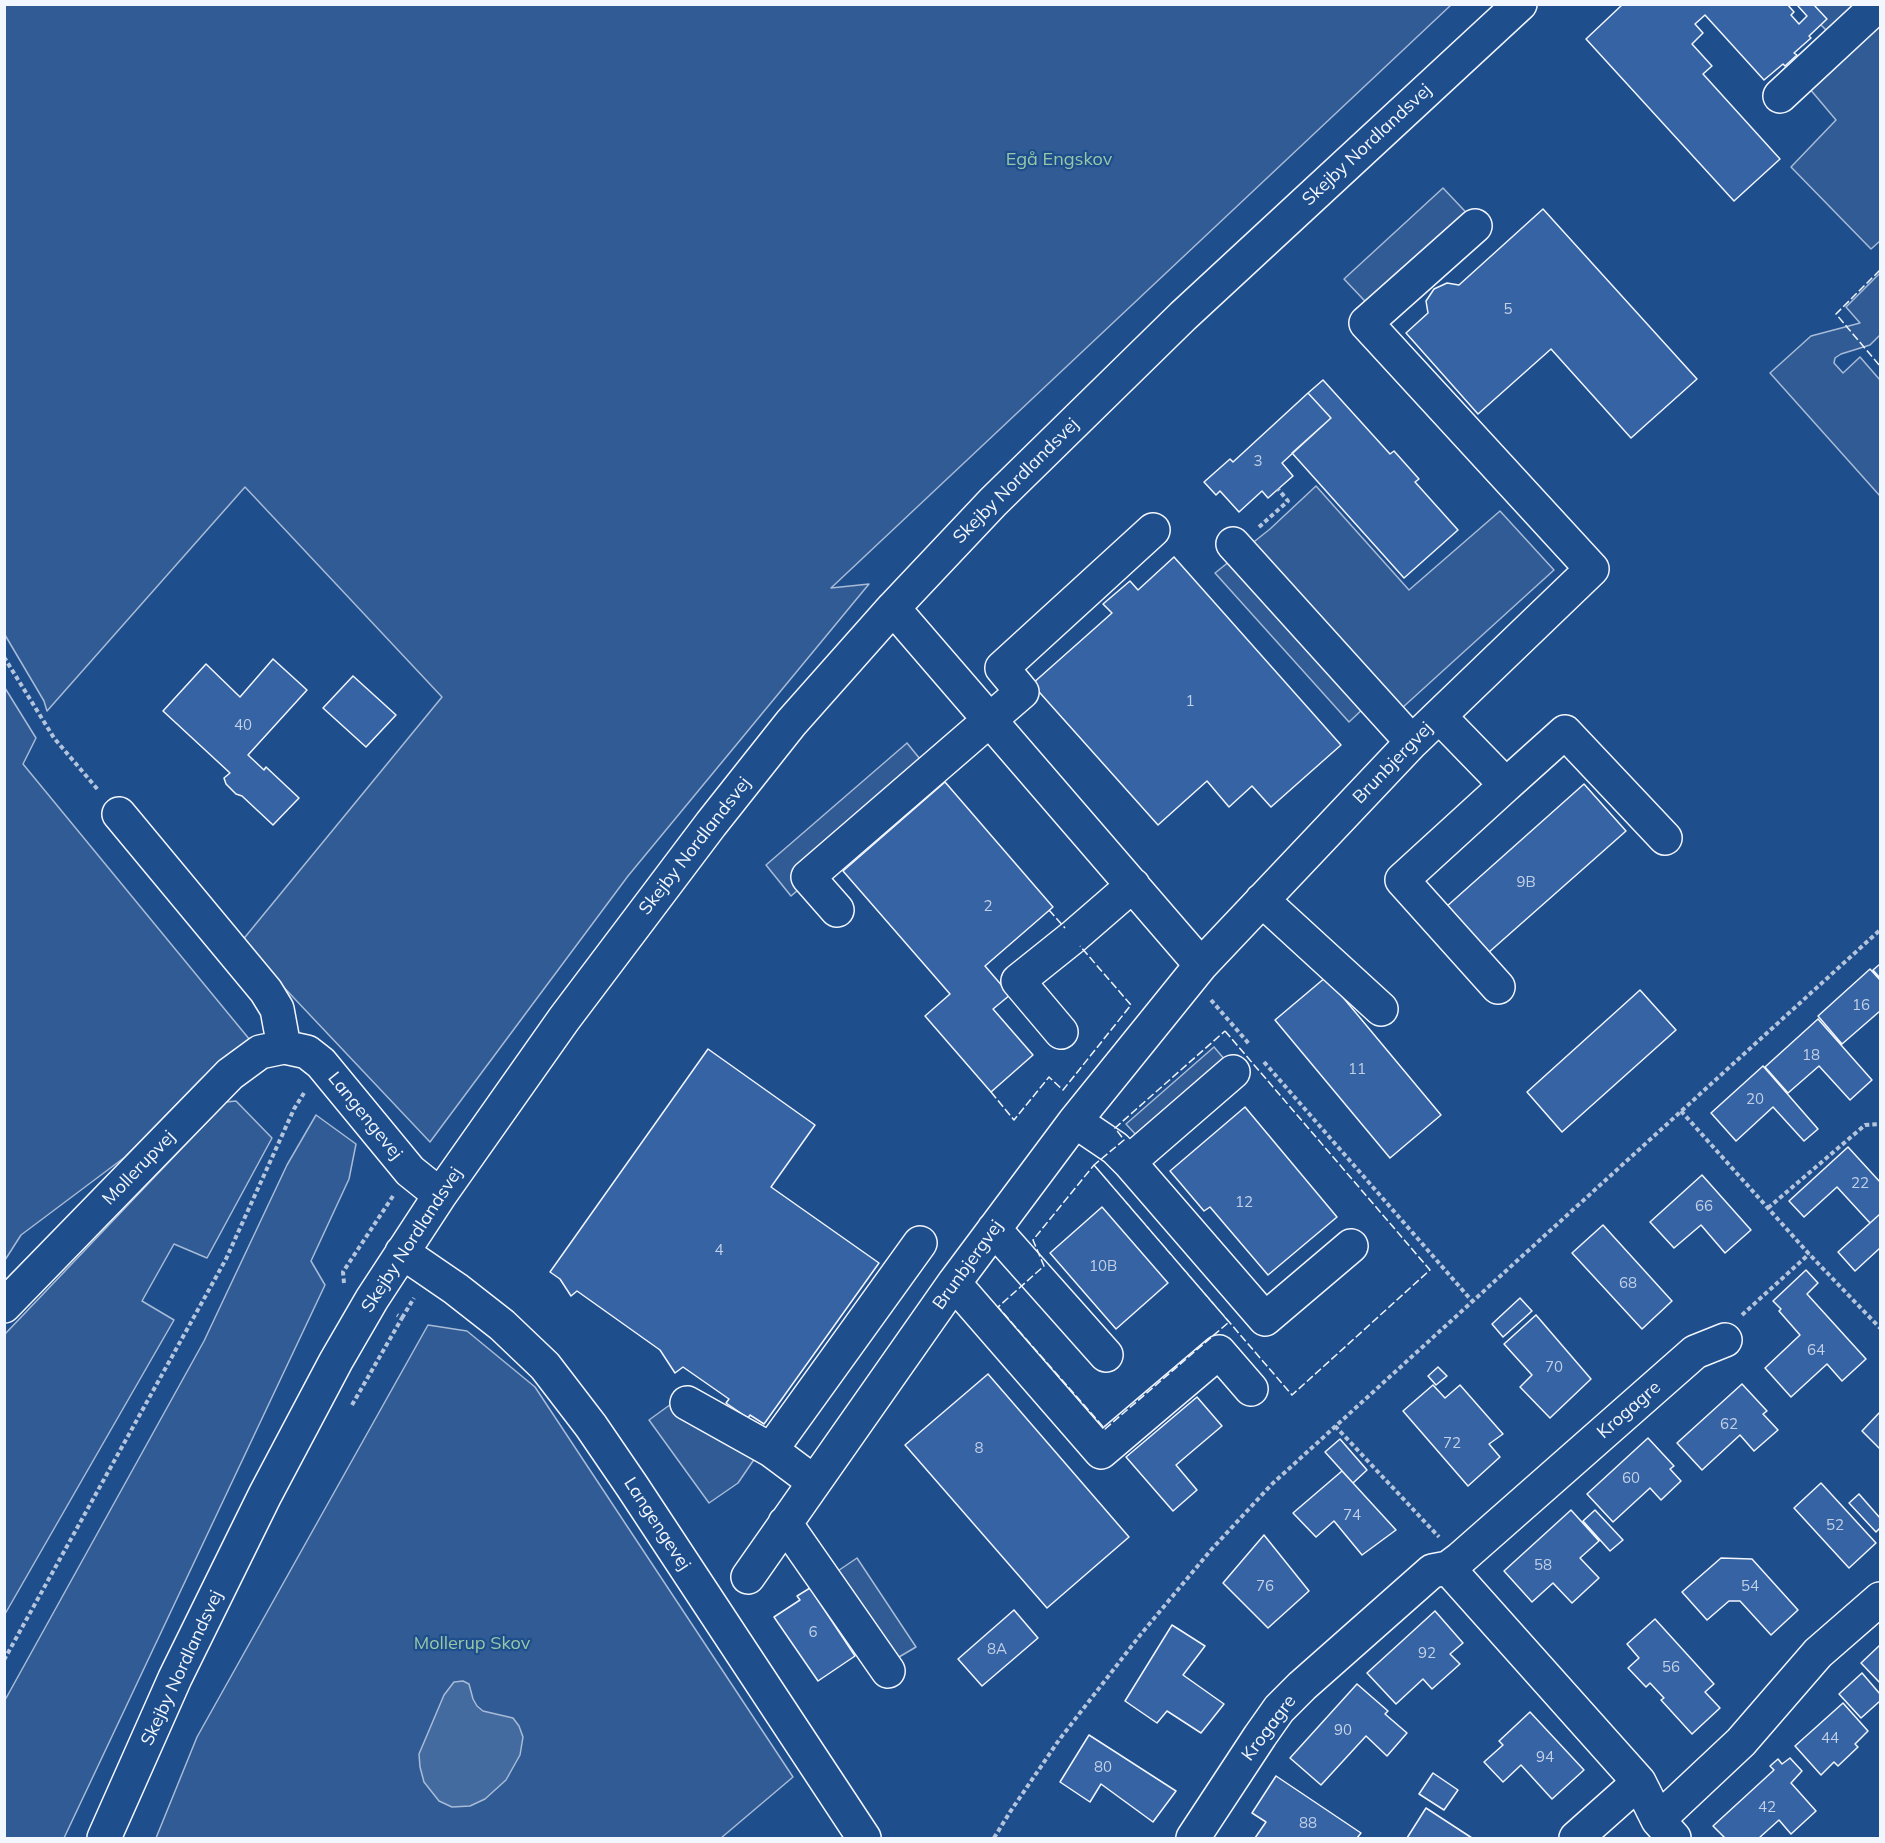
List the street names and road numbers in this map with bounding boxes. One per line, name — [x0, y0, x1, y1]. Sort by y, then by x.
street label: Skejby Nordlandsvej — [1298, 80, 1436, 210]
street label: Skejby Nordlandsvej — [949, 414, 1083, 548]
street label: Brunbjergvej — [1349, 718, 1437, 808]
street label: Skejby Nordlandsvej — [635, 773, 755, 919]
street label: Langengevej — [323, 1068, 407, 1164]
street label: Mollerupvej — [98, 1126, 180, 1210]
street label: Skejby Nordlandsvej — [357, 1163, 467, 1317]
street label: Brunbjergvej — [928, 1216, 1008, 1314]
street label: Krogagre — [1593, 1377, 1665, 1443]
street label: Langengevej — [619, 1474, 695, 1574]
street label: Skejby Nordlandsvej — [137, 1587, 227, 1749]
street label: Krogagre — [1237, 1691, 1301, 1765]

